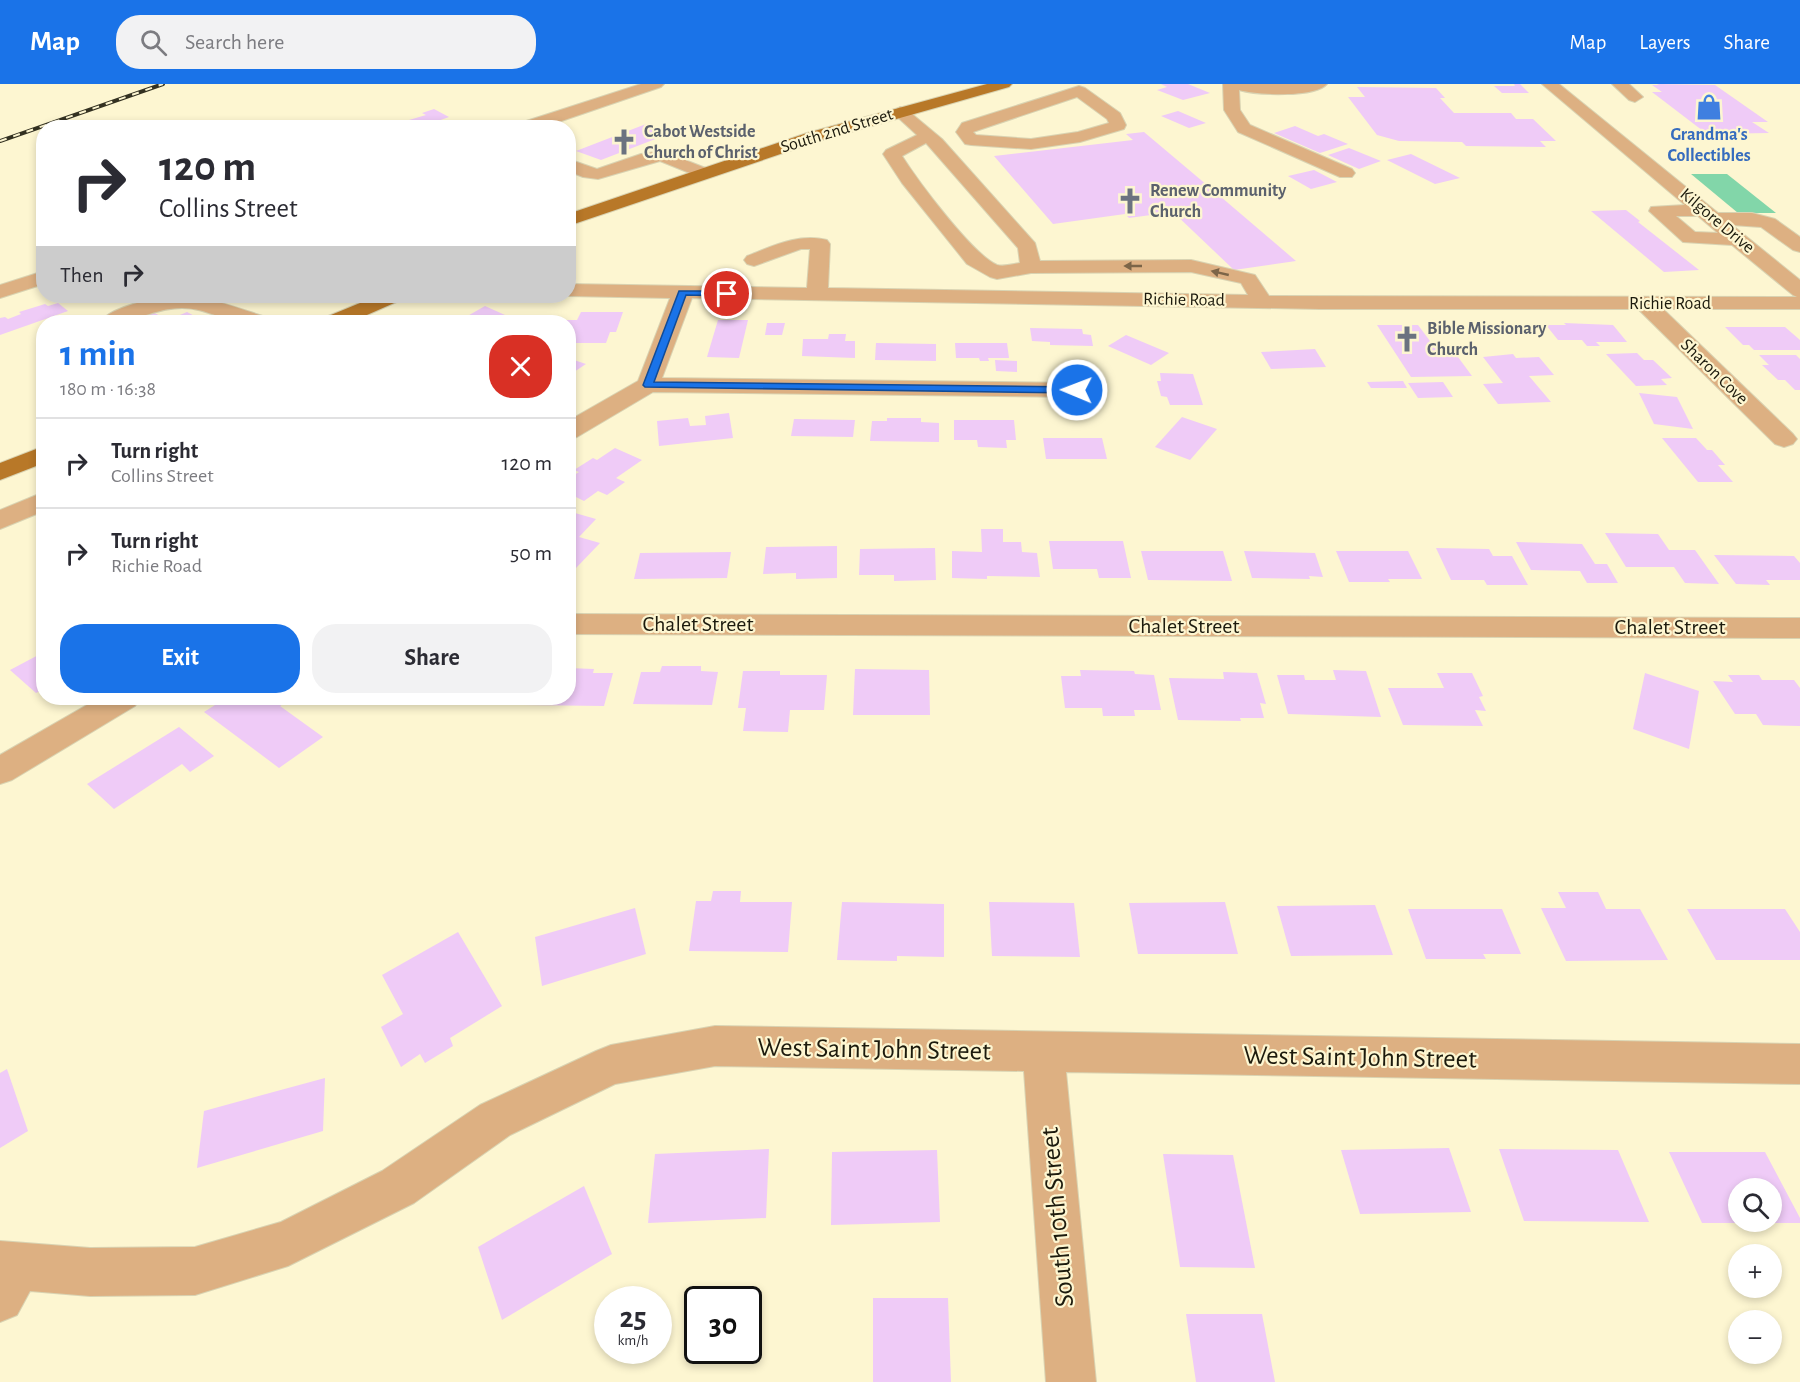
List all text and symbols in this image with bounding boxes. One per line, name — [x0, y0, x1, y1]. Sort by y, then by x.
search box — [116, 15, 536, 69]
icon: search — [137, 26, 170, 59]
text: Map — [30, 28, 80, 56]
text: Search here — [185, 31, 284, 53]
text: Map — [1570, 32, 1606, 53]
text: Layers — [1639, 32, 1690, 53]
text: Share — [1723, 32, 1770, 53]
shop icon: Grandma's Collectibles — [1694, 92, 1724, 122]
street label: South 2nd Street — [779, 105, 896, 157]
place label: Cabot Westside Church of Christ — [644, 123, 758, 162]
place label: Grandma's Collectibles — [1667, 126, 1751, 165]
church icon: Cabot Westside Church of Christ — [609, 127, 639, 157]
icon: right — [60, 144, 138, 222]
text: 120 m — [159, 146, 256, 188]
place label: Renew Community Church — [1150, 182, 1287, 221]
street label: Kilgore Drive — [1677, 185, 1757, 257]
church icon: Renew Community Church — [1115, 186, 1145, 216]
text: Collins Street — [159, 195, 298, 222]
icon: right — [116, 258, 149, 291]
one-way arrow — [1123, 261, 1142, 271]
text: Then — [60, 264, 104, 286]
one-way arrow — [1210, 267, 1229, 277]
pin — [701, 268, 752, 319]
icon: arrive — [710, 277, 743, 310]
street label: Richie Road — [1143, 290, 1225, 310]
street label: Richie Road — [1629, 295, 1711, 313]
place label: Bible Missionary Church — [1427, 320, 1547, 359]
church icon: Bible Missionary Church — [1392, 324, 1422, 354]
button: close — [489, 335, 552, 398]
text: 1 min — [60, 336, 136, 372]
street label: Sharon Cove — [1677, 336, 1751, 408]
position arrow — [1045, 358, 1109, 422]
text: 180 m · 16:38 — [60, 379, 156, 399]
text: Turn right — [111, 440, 198, 462]
icon: right — [60, 447, 93, 480]
text: 120 m — [502, 452, 552, 474]
text: Collins Street — [111, 466, 214, 486]
text: Turn right — [111, 530, 198, 552]
icon: right — [60, 537, 93, 570]
text: 50 m — [510, 542, 552, 564]
text: Richie Road — [111, 556, 202, 576]
street label: Chalet Street — [642, 613, 754, 635]
street label: Chalet Street — [1128, 615, 1240, 637]
street label: Chalet Street — [1614, 616, 1726, 638]
button: Exit — [60, 624, 300, 693]
button: Share — [312, 624, 552, 693]
street label: West Saint John Street — [757, 1033, 991, 1065]
street label: West Saint John Street — [1243, 1041, 1477, 1073]
street label: South 10th Street — [1036, 1126, 1078, 1308]
map controls — [1728, 1178, 1782, 1364]
button: search — [1728, 1178, 1782, 1232]
button: + — [1728, 1244, 1782, 1298]
speed limit sign: 30 — [684, 1286, 762, 1364]
text: 25 — [619, 1303, 647, 1333]
button: − — [1728, 1310, 1782, 1364]
text: km/h — [618, 1333, 648, 1348]

